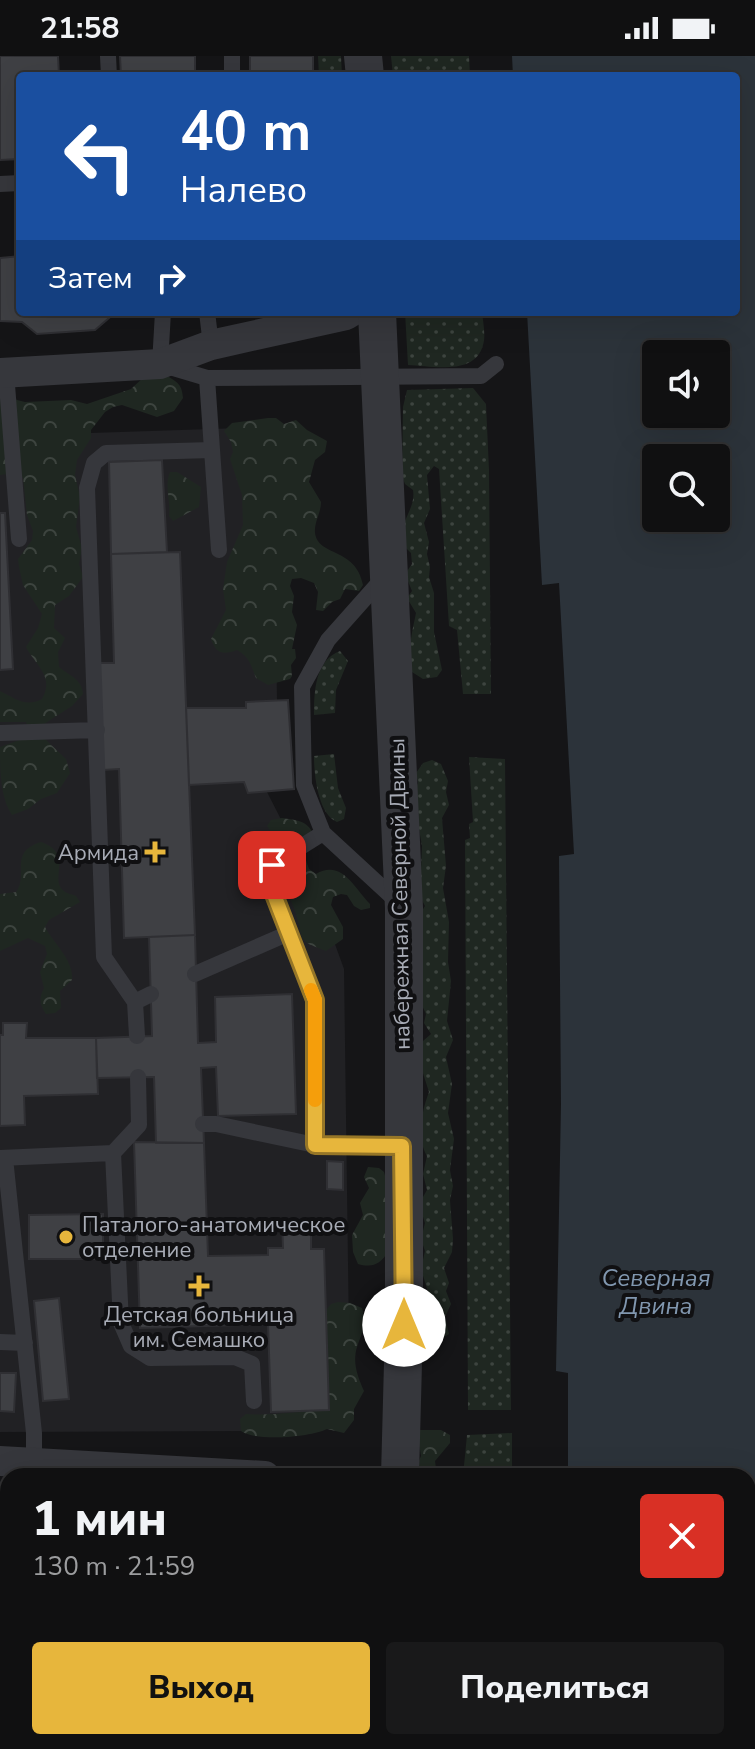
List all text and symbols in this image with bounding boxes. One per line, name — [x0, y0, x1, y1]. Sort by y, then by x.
text: 21:58 — [40, 8, 119, 49]
text: 40 m — [180, 93, 311, 170]
icon: left — [48, 104, 152, 208]
text: Налево — [180, 166, 307, 215]
icon: right — [149, 256, 193, 300]
text: Затем — [48, 258, 133, 299]
map controls — [642, 340, 730, 532]
button: sound — [642, 340, 730, 428]
button: search — [642, 444, 730, 532]
street label: набережная Северной Двины — [382, 738, 418, 1050]
pin — [238, 831, 306, 899]
place label: Армида — [58, 838, 139, 868]
marker: Армида — [146, 843, 164, 861]
icon: arrive — [250, 843, 294, 887]
place label: Паталого-анатомическое отделение — [82, 1210, 345, 1265]
marker: Паталого-анатомическое отделение — [57, 1228, 75, 1246]
water label: Северная Двина — [601, 1262, 711, 1322]
marker: Детская больница им. Семашко — [188, 1275, 210, 1297]
position arrow — [362, 1283, 446, 1367]
place label: Детская больница им. Семашко — [104, 1300, 294, 1355]
text: 1 мин — [32, 1486, 167, 1552]
button: close — [640, 1494, 724, 1578]
text: 130 m · 21:59 — [32, 1549, 195, 1584]
button: Выход — [32, 1642, 370, 1734]
button: Поделиться — [386, 1642, 724, 1734]

